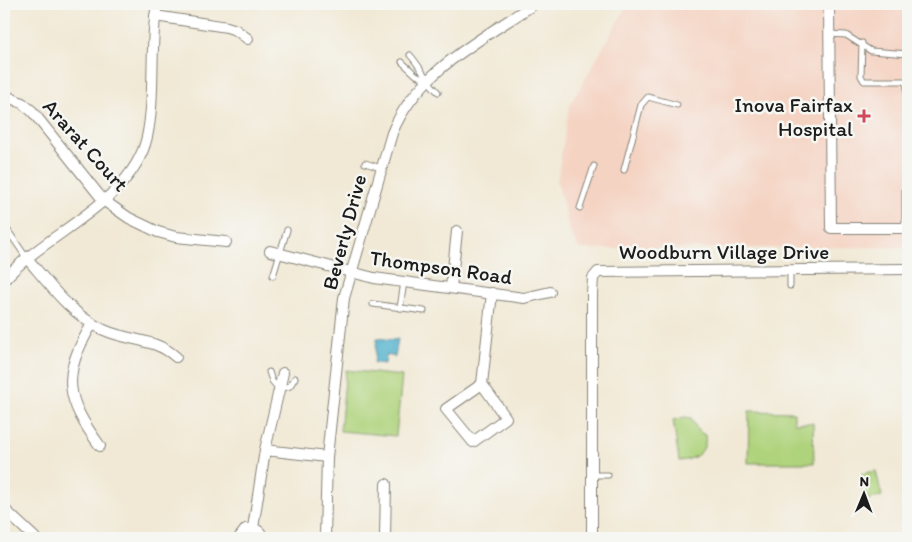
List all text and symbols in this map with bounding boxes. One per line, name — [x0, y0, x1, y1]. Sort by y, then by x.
place label: Inova Fairfax Hospital — [734, 92, 853, 141]
street label: Ararat Court — [38, 94, 134, 196]
marker: Inova Fairfax Hospital — [857, 109, 871, 123]
street label: Beverly Drive — [317, 171, 371, 293]
street label: Woodburn Village Drive — [619, 239, 829, 264]
street label: Thompson Road — [368, 245, 514, 289]
north arrow — [840, 470, 890, 520]
text: N — [859, 473, 869, 490]

